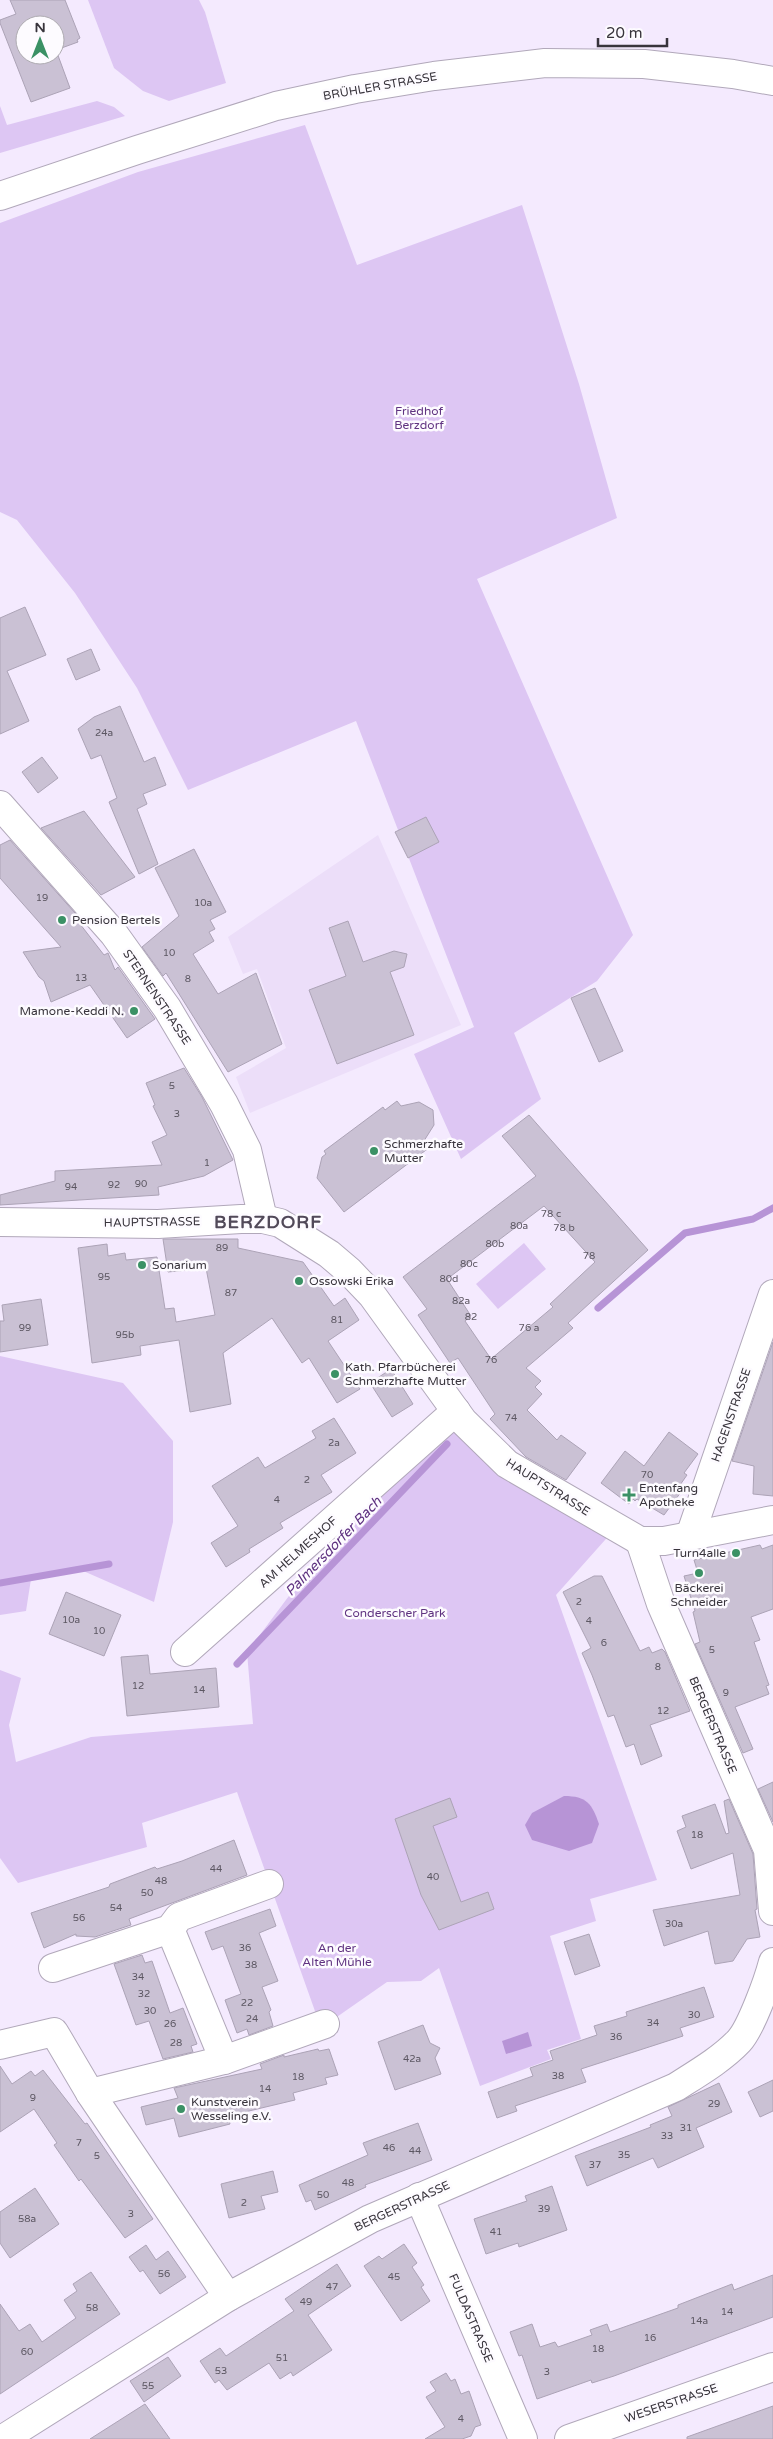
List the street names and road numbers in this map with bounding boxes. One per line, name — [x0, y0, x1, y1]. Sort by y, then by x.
street label: BRÜHLER STRASSE — [322, 69, 438, 103]
street label: STERNENSTRASSE — [120, 947, 194, 1047]
street label: HAUPTSTRASSE — [104, 1214, 201, 1230]
street label: HAGENSTRASSE — [708, 1366, 754, 1464]
street label: HAUPTSTRASSE — [503, 1456, 593, 1519]
street label: AM HELMESHOF — [256, 1513, 340, 1591]
street label: BERGERSTRASSE — [686, 1674, 740, 1776]
street label: BERGERSTRASSE — [352, 2178, 452, 2234]
street label: FULDASTRASSE — [446, 2271, 496, 2365]
street label: WESERSTRASSE — [623, 2380, 720, 2426]

